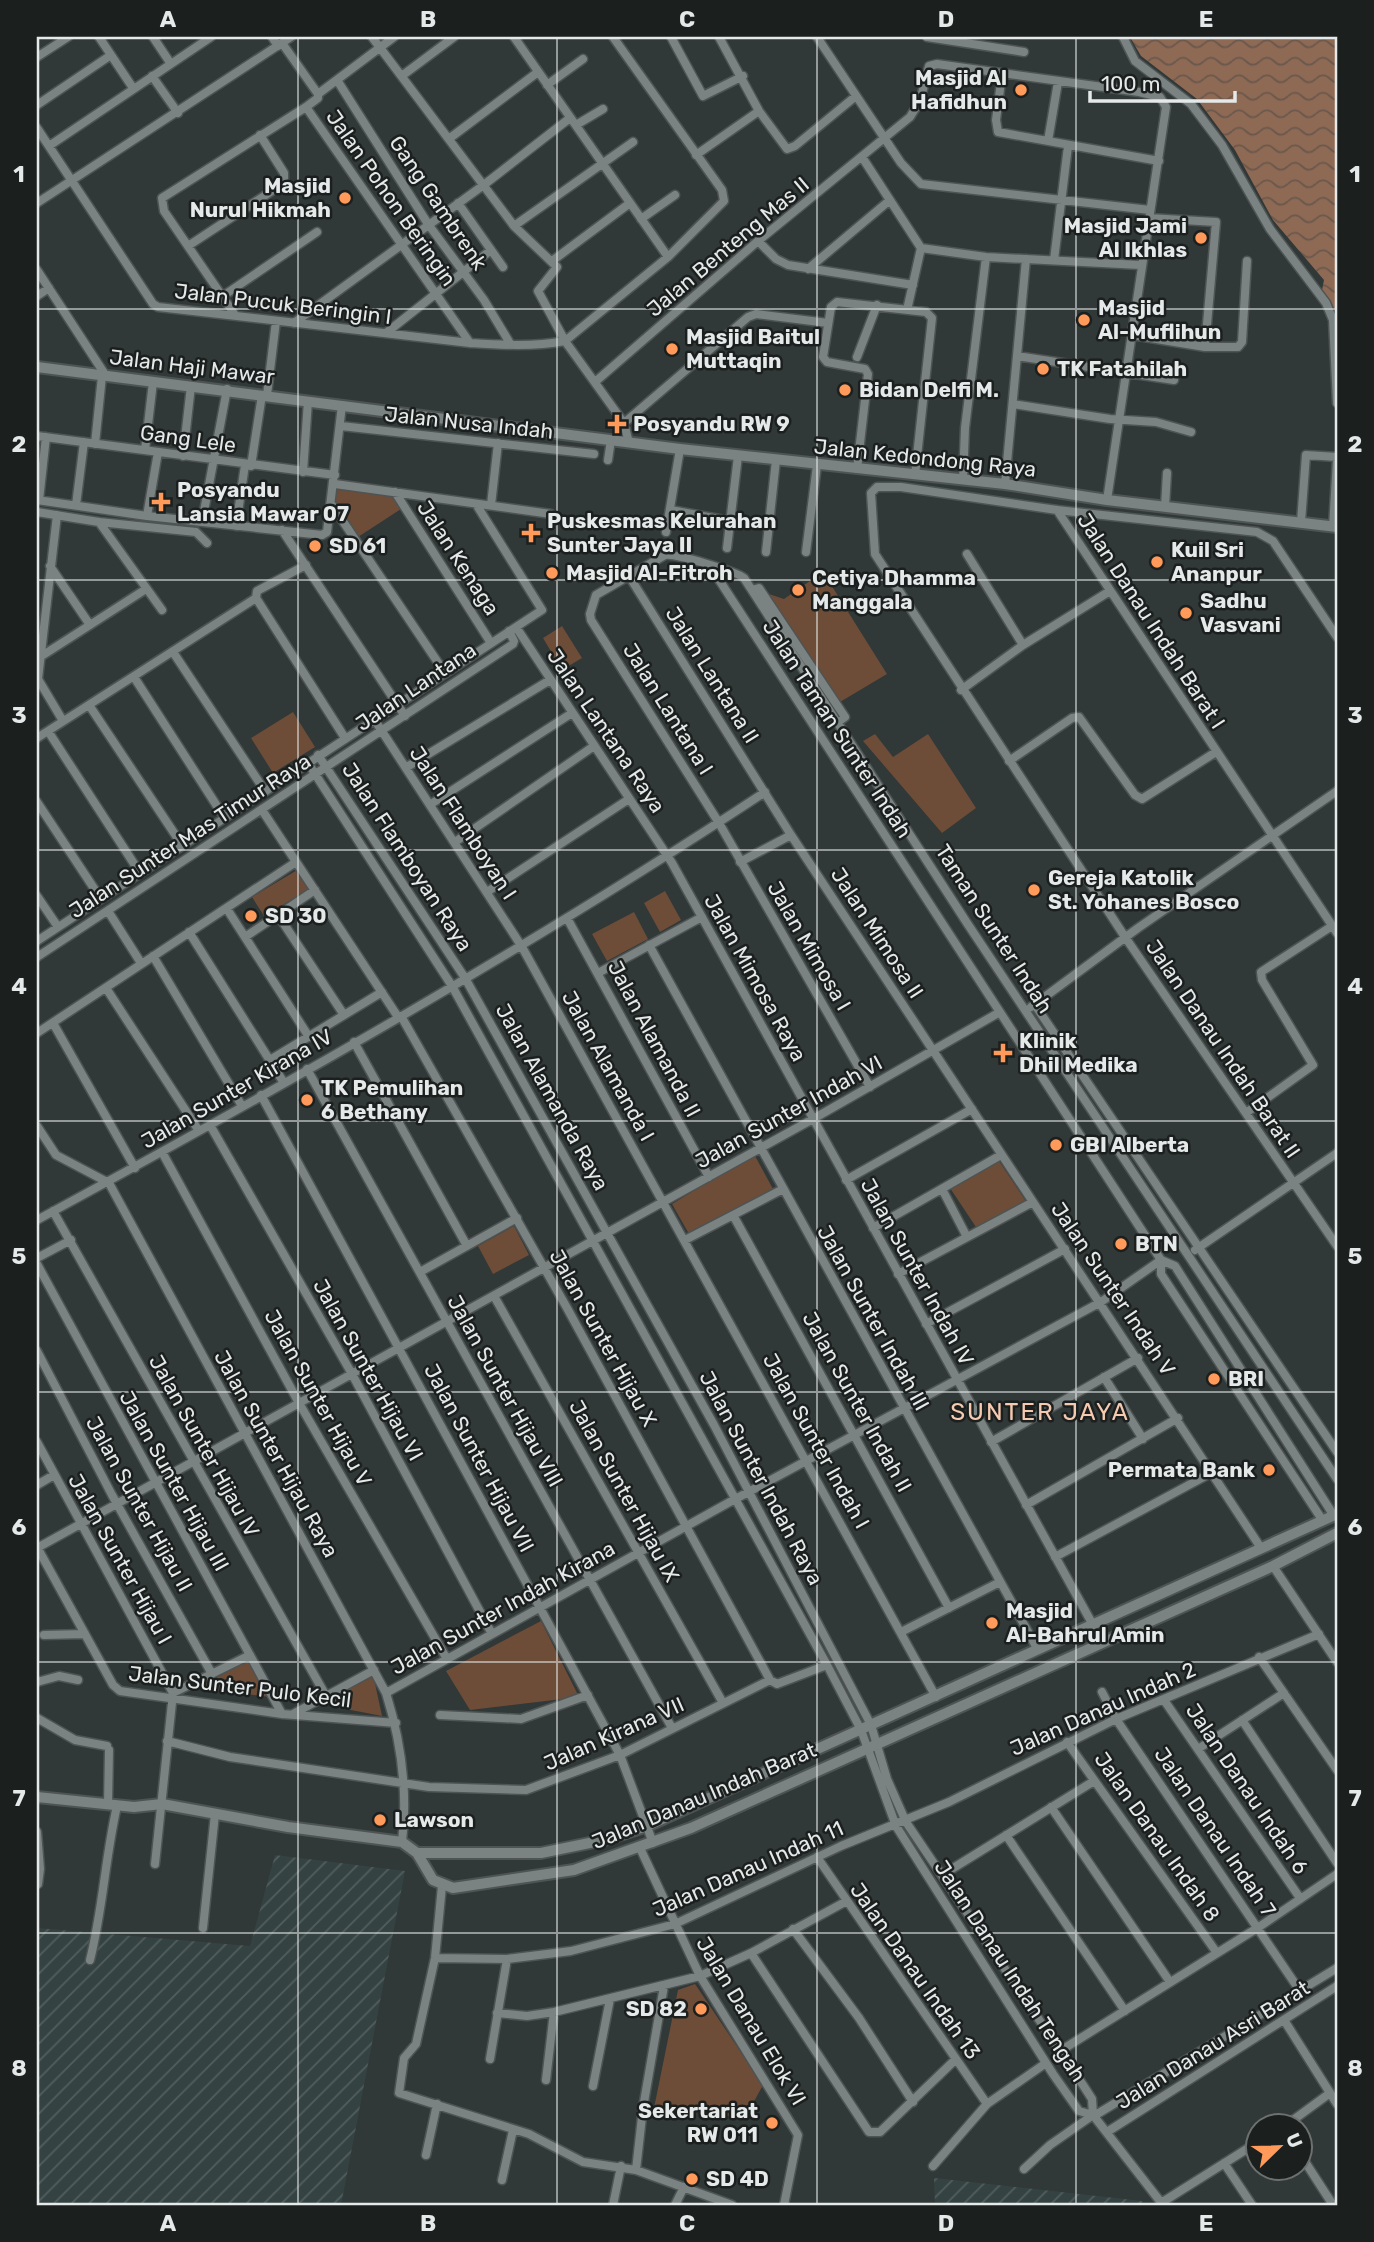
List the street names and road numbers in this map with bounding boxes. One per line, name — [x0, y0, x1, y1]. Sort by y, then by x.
street label: Jalan Pohon Beringin — [321, 105, 462, 291]
street label: Gang Gambrenk — [384, 131, 493, 275]
street label: Jalan Benteng Mas II — [642, 172, 814, 322]
street label: Jalan Pucuk Beringin I — [173, 278, 393, 329]
street label: Jalan Haji Mawar — [108, 344, 276, 389]
street label: Jalan Nusa Indah — [384, 401, 555, 444]
street label: Gang Lele — [139, 419, 238, 458]
street label: Jalan Kedondong Raya — [813, 433, 1037, 482]
street label: Jalan Kenaga — [412, 496, 505, 620]
street label: Jalan Danau Indah Barat I — [1072, 508, 1231, 733]
street label: Jalan Lantana II — [660, 602, 764, 748]
street label: Jalan Taman Sunter Indah — [757, 615, 917, 842]
street label: Jalan Lantana — [351, 637, 481, 736]
street label: Jalan Lantana I — [617, 639, 719, 779]
street label: Jalan Lantana Raya — [542, 644, 671, 818]
street label: Jalan Flamboyan I — [405, 741, 522, 904]
street label: Jalan Sunter Mas Timur Raya — [64, 748, 315, 923]
street label: Jalan Flamboyan Raya — [337, 758, 478, 956]
street label: Taman Sunter Indah — [931, 840, 1058, 1018]
street label: Jalan Mimosa II — [826, 863, 929, 1003]
street label: Jalan Mimosa I — [762, 877, 857, 1015]
street label: Jalan Mimosa Raya — [699, 890, 812, 1066]
street label: Jalan Danau Indah Barat II — [1141, 935, 1306, 1163]
street label: Jalan Alamanda II — [602, 956, 706, 1122]
street label: Jalan Alamanda I — [556, 986, 660, 1146]
street label: Jalan Alamanda Raya — [491, 999, 614, 1195]
street label: Jalan Sunter Kirana IV — [137, 1024, 337, 1153]
street label: Jalan Sunter Indah VI — [691, 1050, 887, 1173]
street label: Jalan Sunter Indah IV — [856, 1174, 979, 1370]
street label: Jalan Sunter Indah V — [1046, 1197, 1181, 1380]
street label: Jalan Sunter Indah III — [811, 1221, 935, 1415]
street label: Jalan Sunter Hijau X — [544, 1245, 662, 1431]
street label: Jalan Sunter Hijau VI — [307, 1274, 429, 1466]
street label: Jalan Sunter Hijau VIII — [441, 1290, 569, 1492]
street label: Jalan Sunter Hijau V — [259, 1305, 377, 1491]
street label: Jalan Sunter Hijau Raya — [209, 1346, 344, 1562]
street label: Jalan Sunter Indah I — [757, 1349, 875, 1533]
street label: Jalan Sunter Indah II — [758, 1349, 875, 1533]
street label: Jalan Sunter Hijau IV — [144, 1350, 265, 1541]
street label: Jalan Sunter Hijau VII — [418, 1359, 540, 1557]
street label: Jalan Sunter Indah Raya — [694, 1367, 828, 1589]
street label: Jalan Sunter Hijau III — [114, 1386, 234, 1576]
street label: Jalan Sunter Hijau IX — [564, 1395, 685, 1586]
street label: Jalan Sunter Hijau II — [80, 1412, 198, 1596]
street label: Jalan Sunter Hijau I — [63, 1469, 177, 1649]
street label: Jalan Sunter Indah Kirana — [386, 1535, 619, 1680]
street label: Jalan Danau Indah 2 — [1006, 1656, 1199, 1761]
street label: Jalan Sunter Pulo Kecil — [127, 1660, 353, 1713]
street label: Jalan Kirana VII — [540, 1691, 688, 1776]
street label: Jalan Danau Indah 6 — [1181, 1699, 1314, 1879]
street label: Jalan Danau Indah Barat — [588, 1737, 820, 1854]
street label: Jalan Danau Indah 7 — [1149, 1742, 1281, 1921]
street label: Jalan Danau Indah 8 — [1089, 1747, 1225, 1926]
street label: Jalan Danau Indah 11 — [649, 1815, 847, 1922]
street label: Jalan Danau Indah Tengah — [929, 1855, 1091, 2086]
street label: Jalan Danau Indah 13 — [845, 1878, 986, 2064]
street label: Jalan Danau Elok VI — [691, 1932, 812, 2110]
street label: Jalan Danau Asri Barat — [1112, 1975, 1314, 2114]

